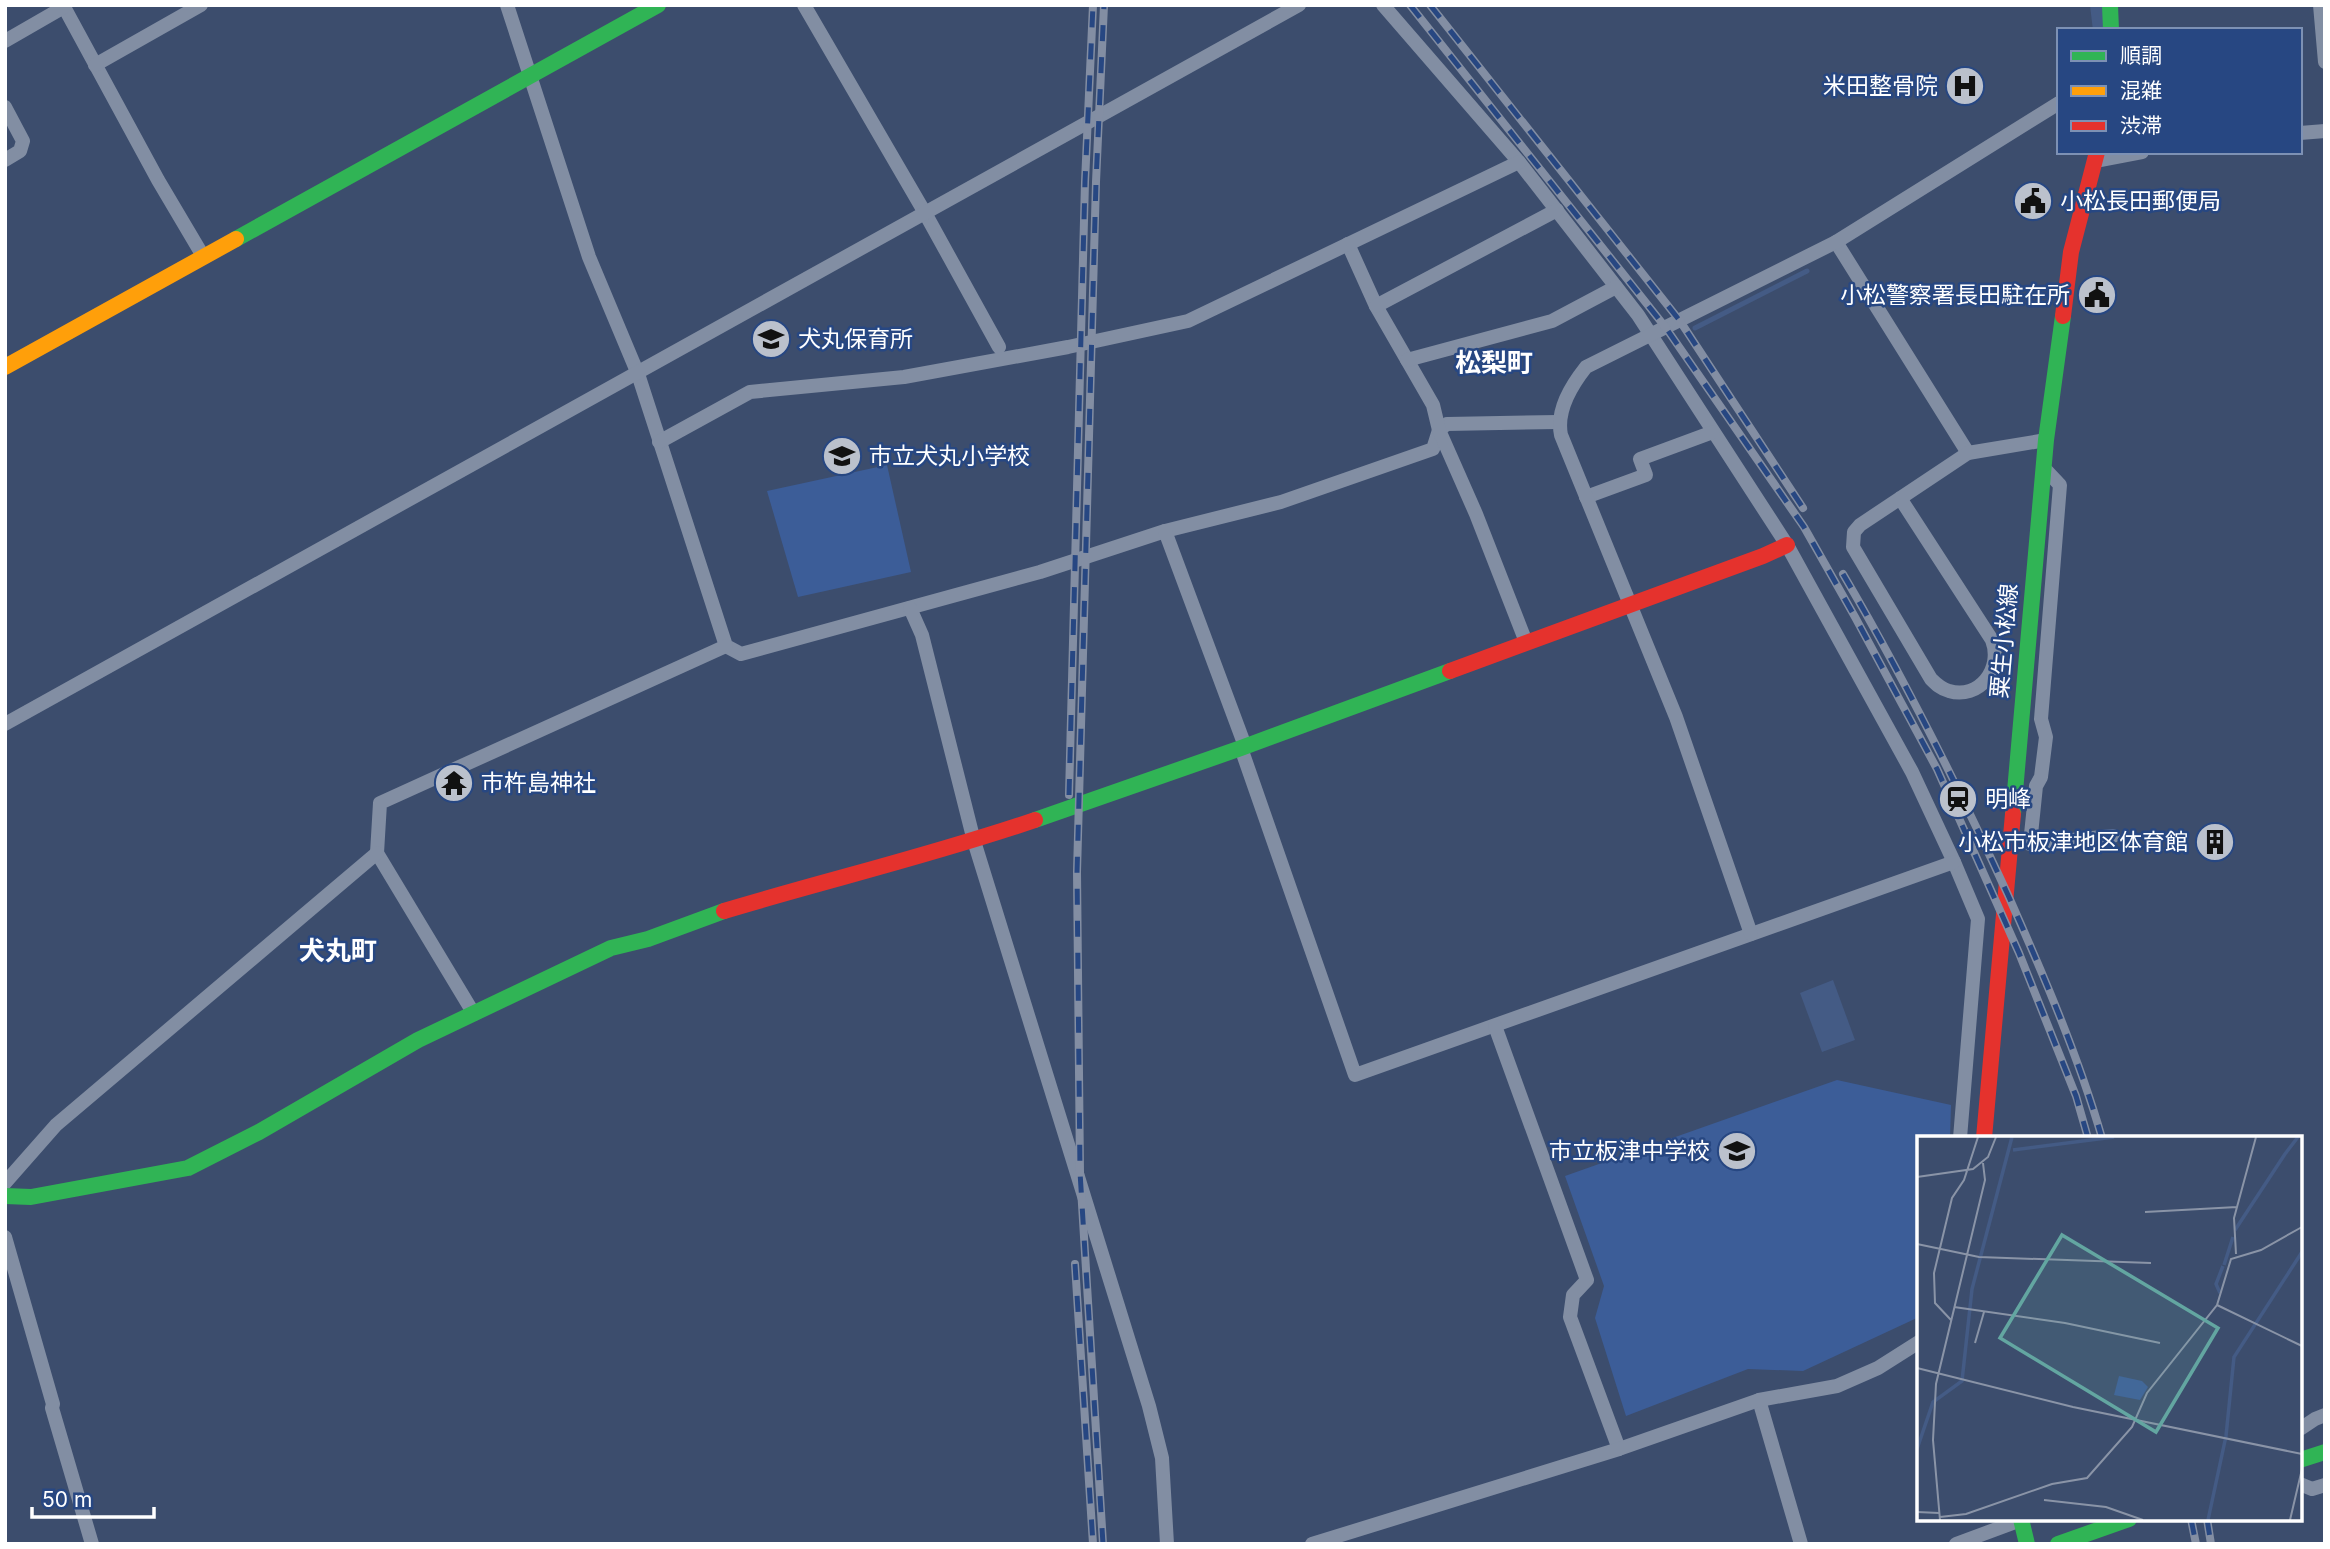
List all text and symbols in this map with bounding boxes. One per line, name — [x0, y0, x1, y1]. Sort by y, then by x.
legend — [2057, 28, 2302, 154]
text: 順調 — [2120, 43, 2162, 68]
hospital icon: 米田整骨院 — [1944, 65, 1986, 107]
place label: 米田整骨院 — [1823, 72, 1938, 100]
text: 混雑 — [2120, 78, 2162, 103]
text: 渋滞 — [2120, 113, 2162, 138]
public building icon: 小松長田郵便局 — [2012, 180, 2054, 222]
place label: 小松長田郵便局 — [2060, 187, 2221, 215]
public building icon: 小松警察署長田駐在所 — [2076, 274, 2118, 316]
place label: 小松警察署長田駐在所 — [1840, 281, 2070, 309]
school or university icon: 犬丸保育所 — [750, 318, 792, 360]
place label: 犬丸保育所 — [798, 325, 913, 353]
district label: 松梨町 — [1455, 347, 1533, 378]
school or university icon: 市立犬丸小学校 — [821, 435, 863, 477]
place label: 市立犬丸小学校 — [869, 442, 1030, 470]
street label: 粟生小松線 — [1985, 582, 2023, 700]
temple icon: 市杵島神社 — [433, 762, 475, 804]
place label: 市杵島神社 — [481, 769, 596, 797]
station icon: 明峰 — [1937, 778, 1979, 820]
place label: 明峰 — [1985, 785, 2031, 813]
building icon: 小松市板津地区体育館 — [2194, 821, 2236, 863]
place label: 小松市板津地区体育館 — [1958, 828, 2188, 856]
district label: 犬丸町 — [299, 935, 377, 966]
school or university icon: 市立板津中学校 — [1716, 1130, 1758, 1172]
inset map — [1917, 1136, 2302, 1521]
place label: 市立板津中学校 — [1549, 1137, 1710, 1165]
scale bar — [32, 1476, 154, 1520]
text: 50 m — [42, 1487, 92, 1512]

